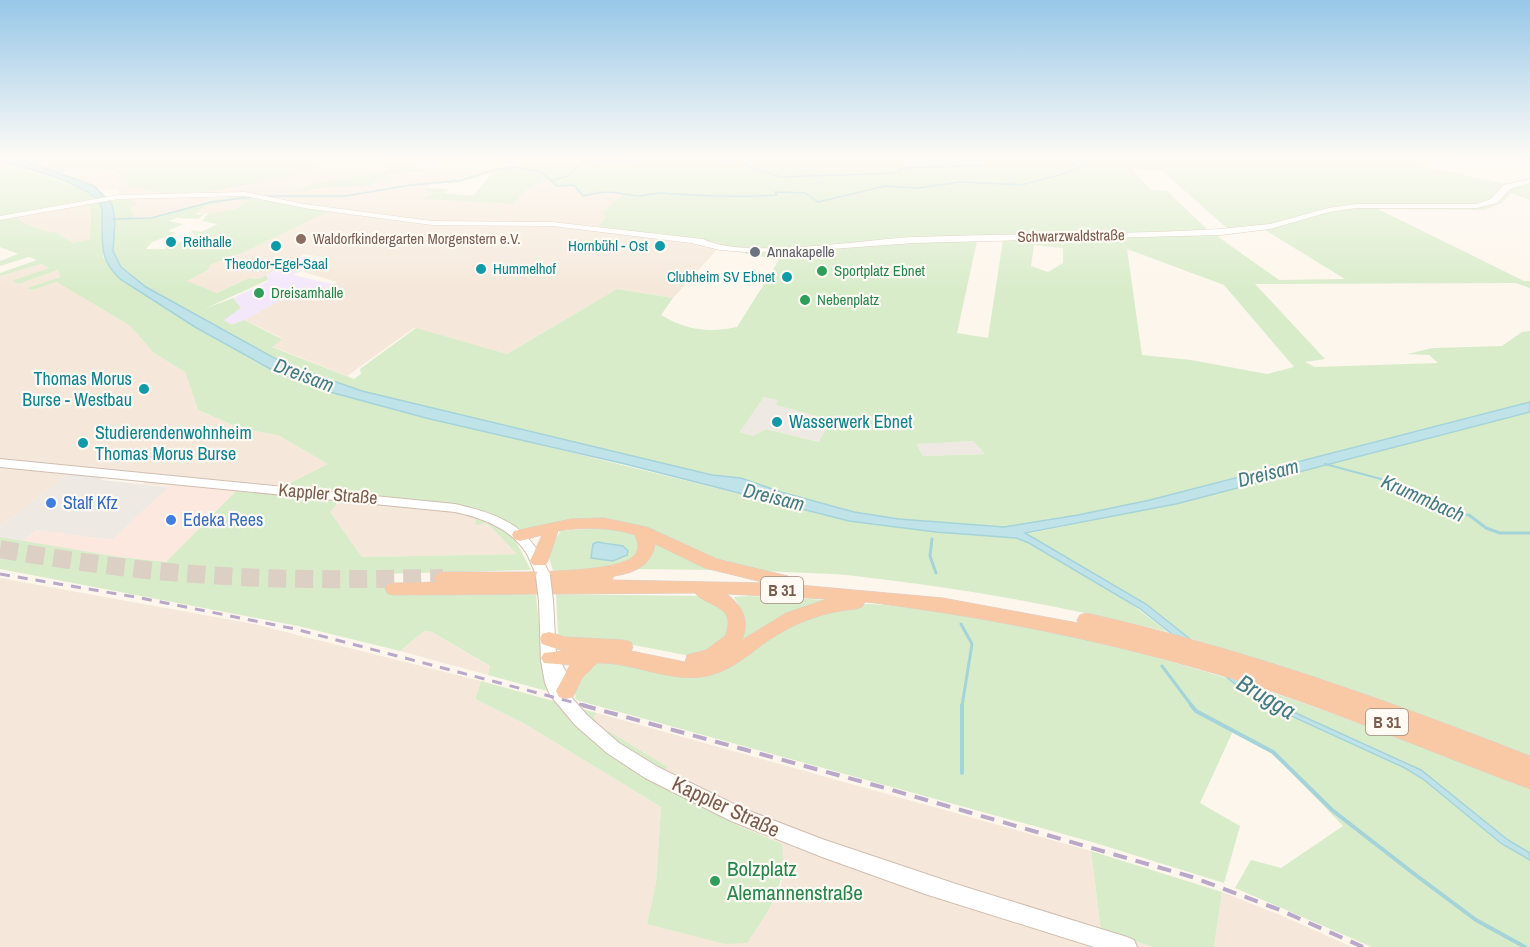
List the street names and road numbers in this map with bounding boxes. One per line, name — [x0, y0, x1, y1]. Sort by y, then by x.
street label: Schwarzwaldstraße — [1017, 224, 1125, 247]
street label: Kappler Straße — [278, 477, 379, 510]
road number: B 31 — [761, 577, 803, 603]
road number: B 31 — [1366, 709, 1408, 735]
street label: Kappler Straße — [668, 769, 785, 844]

